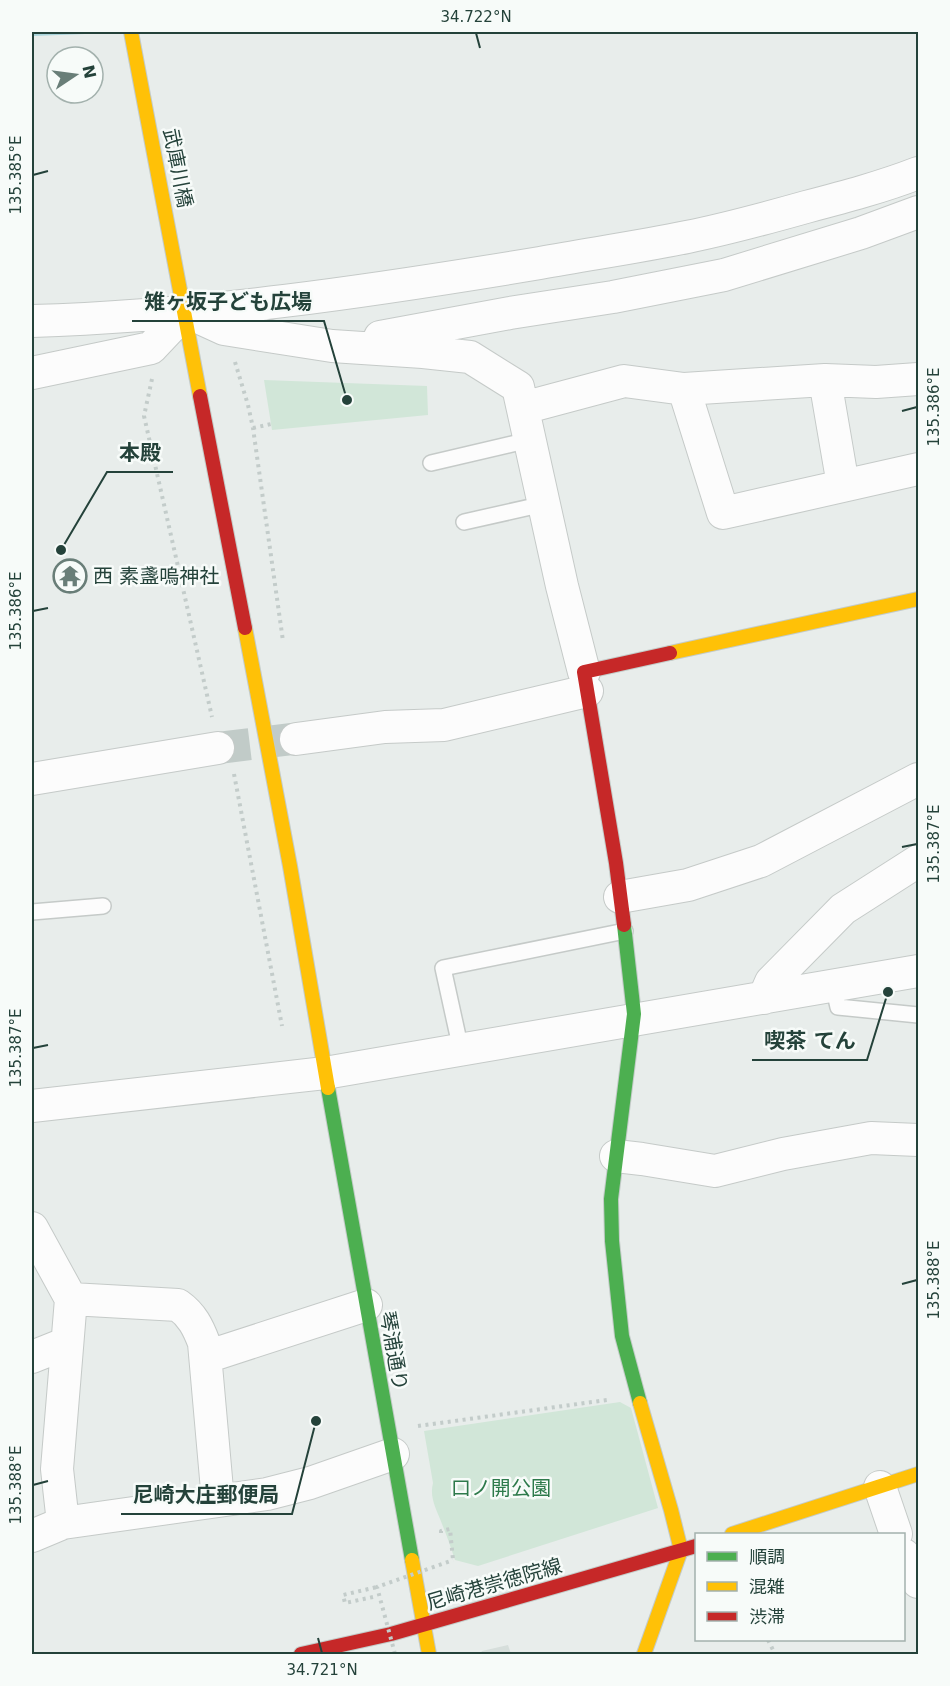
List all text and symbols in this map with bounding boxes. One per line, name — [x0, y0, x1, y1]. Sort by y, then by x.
text: 34.722°N — [440, 8, 512, 26]
north arrow — [45, 45, 105, 105]
text: N — [78, 63, 100, 80]
street label: 武庫川橋 — [159, 126, 197, 210]
text: 135.385°E — [7, 135, 25, 215]
callout: 雉ヶ坂子ども広場 — [132, 282, 324, 321]
text: 雉ヶ坂子ども広場 — [144, 290, 312, 314]
text: 135.386°E — [925, 367, 943, 447]
callout: 本殿 — [107, 433, 173, 472]
text: 本殿 — [119, 441, 161, 465]
temple icon: 西 素盞嗚神社 — [52, 558, 88, 594]
place label: 西 素盞嗚神社 — [93, 564, 219, 588]
text: 135.386°E — [7, 571, 25, 651]
text: 135.387°E — [925, 804, 943, 884]
text: 135.387°E — [7, 1008, 25, 1088]
callout: 喫茶 てん — [752, 1021, 867, 1060]
text: 喫茶 てん — [764, 1029, 856, 1053]
text: 135.388°E — [925, 1240, 943, 1320]
street label: 琴浦通り — [375, 1310, 413, 1392]
text: 135.388°E — [7, 1445, 25, 1525]
callout: 尼崎大庄郵便局 — [121, 1475, 292, 1514]
park label: 口ノ開公園 — [451, 1476, 551, 1500]
text: 尼崎大庄郵便局 — [133, 1483, 280, 1507]
legend — [695, 1533, 905, 1641]
text: 順調 — [749, 1546, 785, 1567]
street label: 尼崎港崇徳院線 — [423, 1553, 565, 1615]
text: 混雑 — [749, 1576, 785, 1597]
text: 渋滞 — [749, 1606, 785, 1627]
text: 34.721°N — [286, 1661, 358, 1679]

